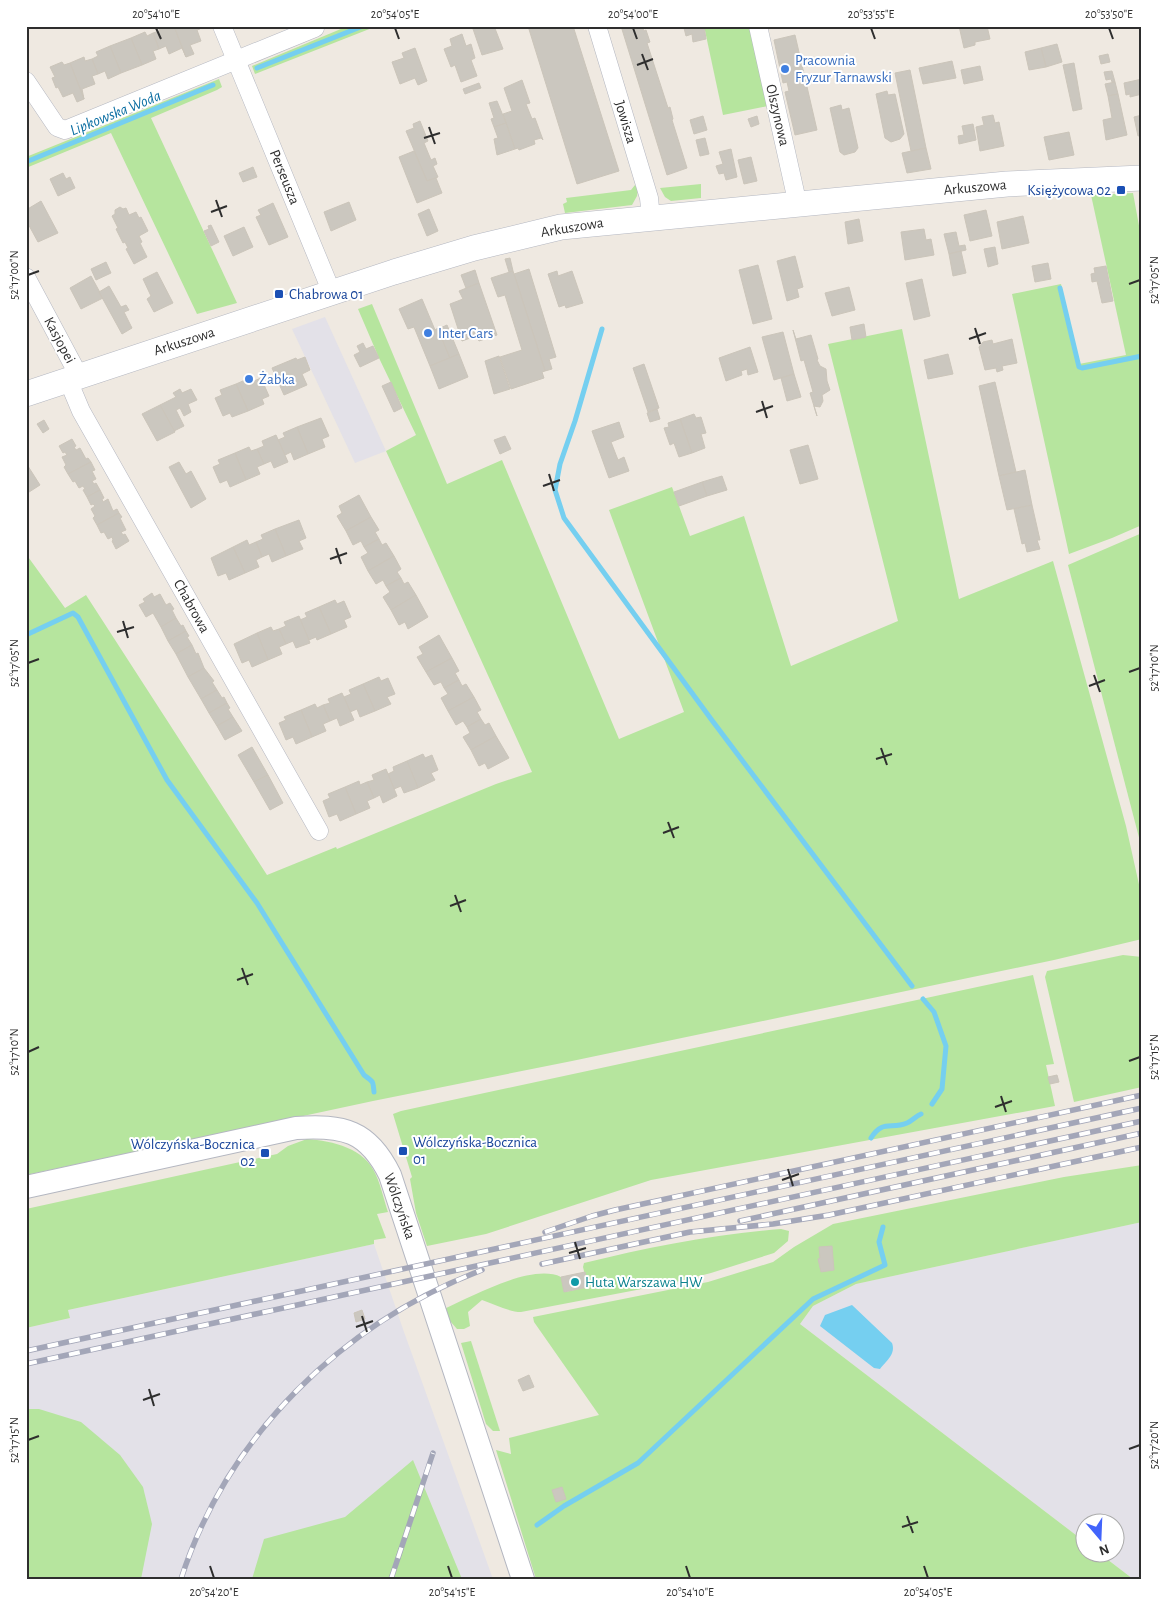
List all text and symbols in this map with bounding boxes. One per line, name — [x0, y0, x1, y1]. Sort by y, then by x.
text: 20°54'10"E — [132, 8, 180, 20]
text: 20°54'05"E — [371, 8, 420, 20]
text: 20°54'00"E — [608, 8, 658, 20]
text: 20°53'55"E — [848, 8, 894, 20]
text: 20°53'50"E — [1085, 8, 1133, 20]
place label: Pracownia Fryzur Tarnawski — [795, 53, 892, 85]
marker: Pracownia Fryzur Tarnawski — [779, 63, 791, 75]
street label: Olszynowa — [763, 83, 792, 148]
water label: Lipkowska Woda — [68, 87, 163, 139]
street label: Jowisza — [612, 99, 639, 145]
street label: Perseusza — [267, 148, 302, 207]
street label: Arkuszowa — [943, 177, 1007, 198]
place label: Księżycowa 02 — [1027, 183, 1111, 198]
marker: Księżycowa 02 — [1115, 184, 1127, 196]
street label: Arkuszowa — [540, 215, 605, 240]
text: 52°17'00"N — [8, 250, 20, 300]
text: 52°17'05"N — [1148, 256, 1160, 304]
place label: Chabrowa 01 — [289, 287, 363, 302]
marker: Chabrowa 01 — [273, 288, 285, 300]
street label: Kasjopei — [41, 315, 78, 366]
street label: Arkuszowa — [152, 325, 217, 358]
place label: Inter Cars — [438, 326, 493, 341]
marker: Inter Cars — [422, 327, 434, 339]
place label: Żabka — [259, 370, 295, 387]
marker: Żabka — [243, 373, 255, 385]
street label: Chabrowa — [171, 577, 212, 636]
text: 52°17'05"N — [8, 639, 20, 687]
text: 52°17'10"N — [1148, 644, 1160, 692]
text: 52°17'10"N — [8, 1028, 20, 1076]
text: 52°17'15"N — [1148, 1034, 1160, 1080]
place label: Wólczyńska-Bocznica 01 — [413, 1135, 537, 1167]
place label: Wólczyńska-Bocznica 02 — [131, 1137, 255, 1169]
marker: Wólczyńska-Bocznica 01 — [397, 1145, 409, 1157]
marker: Wólczyńska-Bocznica 02 — [259, 1147, 271, 1159]
street label: Wólczyńska — [381, 1171, 418, 1241]
place label: Huta Warszawa HW — [585, 1275, 703, 1290]
marker: Huta Warszawa HW — [569, 1276, 581, 1288]
text: 52°17'15"N — [8, 1417, 20, 1463]
text: 52°17'20"N — [1148, 1421, 1160, 1469]
north arrow — [1076, 1512, 1126, 1562]
text: N — [1097, 1541, 1111, 1558]
text: 20°54'20"E — [189, 1586, 239, 1598]
text: 20°54'15"E — [429, 1586, 475, 1598]
text: 20°54'10"E — [666, 1586, 714, 1598]
text: 20°54'05"E — [904, 1586, 953, 1598]

